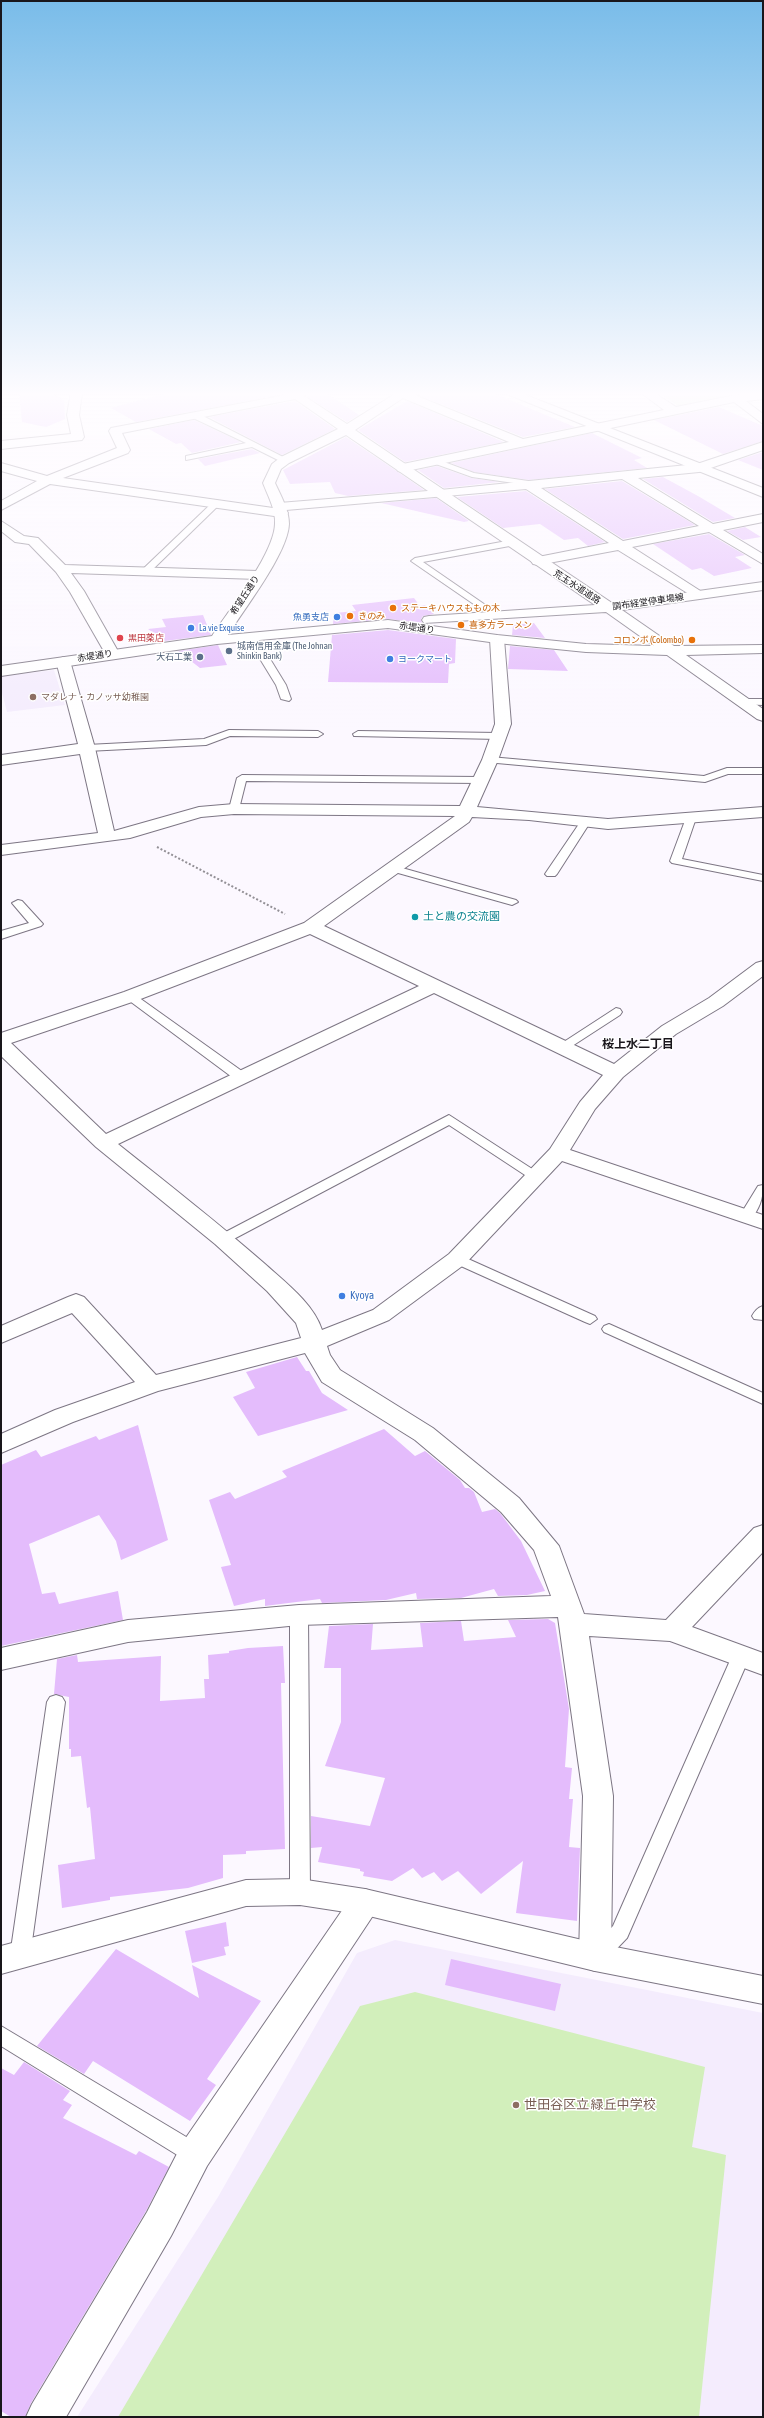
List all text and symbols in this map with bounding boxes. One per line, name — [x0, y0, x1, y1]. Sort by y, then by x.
street label: 荒玉水道道路 — [551, 568, 603, 606]
street label: 希望丘通り — [228, 573, 262, 617]
street label: 調布経堂停車場線 — [612, 592, 684, 612]
marker: ステーキハウスももの木 — [388, 603, 398, 613]
place label: ステーキハウスももの木 — [401, 603, 500, 613]
marker: きのみ — [345, 611, 355, 621]
place label: きのみ — [358, 611, 385, 621]
place label: 魚勇支店 — [293, 612, 329, 622]
marker: 魚勇支店 — [332, 612, 342, 622]
street label: 赤堤通り — [398, 620, 436, 636]
marker: 喜多方ラーメン — [456, 620, 466, 630]
place label: 喜多方ラーメン — [469, 620, 532, 630]
marker: La vie Exquise — [186, 623, 196, 633]
place label: La vie Exquise — [199, 623, 244, 633]
marker: 黒田薬店 — [115, 633, 125, 643]
place label: 黒田薬店 — [128, 633, 164, 643]
place label: コロンボ (Colombo) — [613, 635, 684, 645]
marker: コロンボ (Colombo) — [687, 635, 697, 645]
place label: 城南信用金庫 (The Johnan Shinkin Bank) — [237, 641, 332, 662]
marker: 城南信用金庫 (The Johnan Shinkin Bank) — [224, 646, 234, 656]
street label: 赤堤通り — [76, 648, 114, 664]
place label: 大石工業 — [156, 652, 192, 662]
marker: 大石工業 — [195, 652, 205, 662]
marker: ヨークマート — [385, 654, 395, 664]
place label: ヨークマート — [398, 654, 452, 664]
marker: マダレナ・カノッサ幼稚園 — [28, 692, 38, 702]
place label: マダレナ・カノッサ幼稚園 — [41, 692, 149, 702]
place label: 土と農の交流園 — [423, 910, 500, 924]
marker: 土と農の交流園 — [410, 912, 420, 922]
district label: 桜上水二丁目 — [602, 1037, 674, 1051]
place label: Kyoya — [350, 1289, 374, 1303]
marker: Kyoya — [337, 1291, 347, 1301]
place label: 世田谷区立 緑丘中学校 — [524, 2097, 656, 2113]
marker: 世田谷区立 緑丘中学校 — [511, 2100, 521, 2110]

